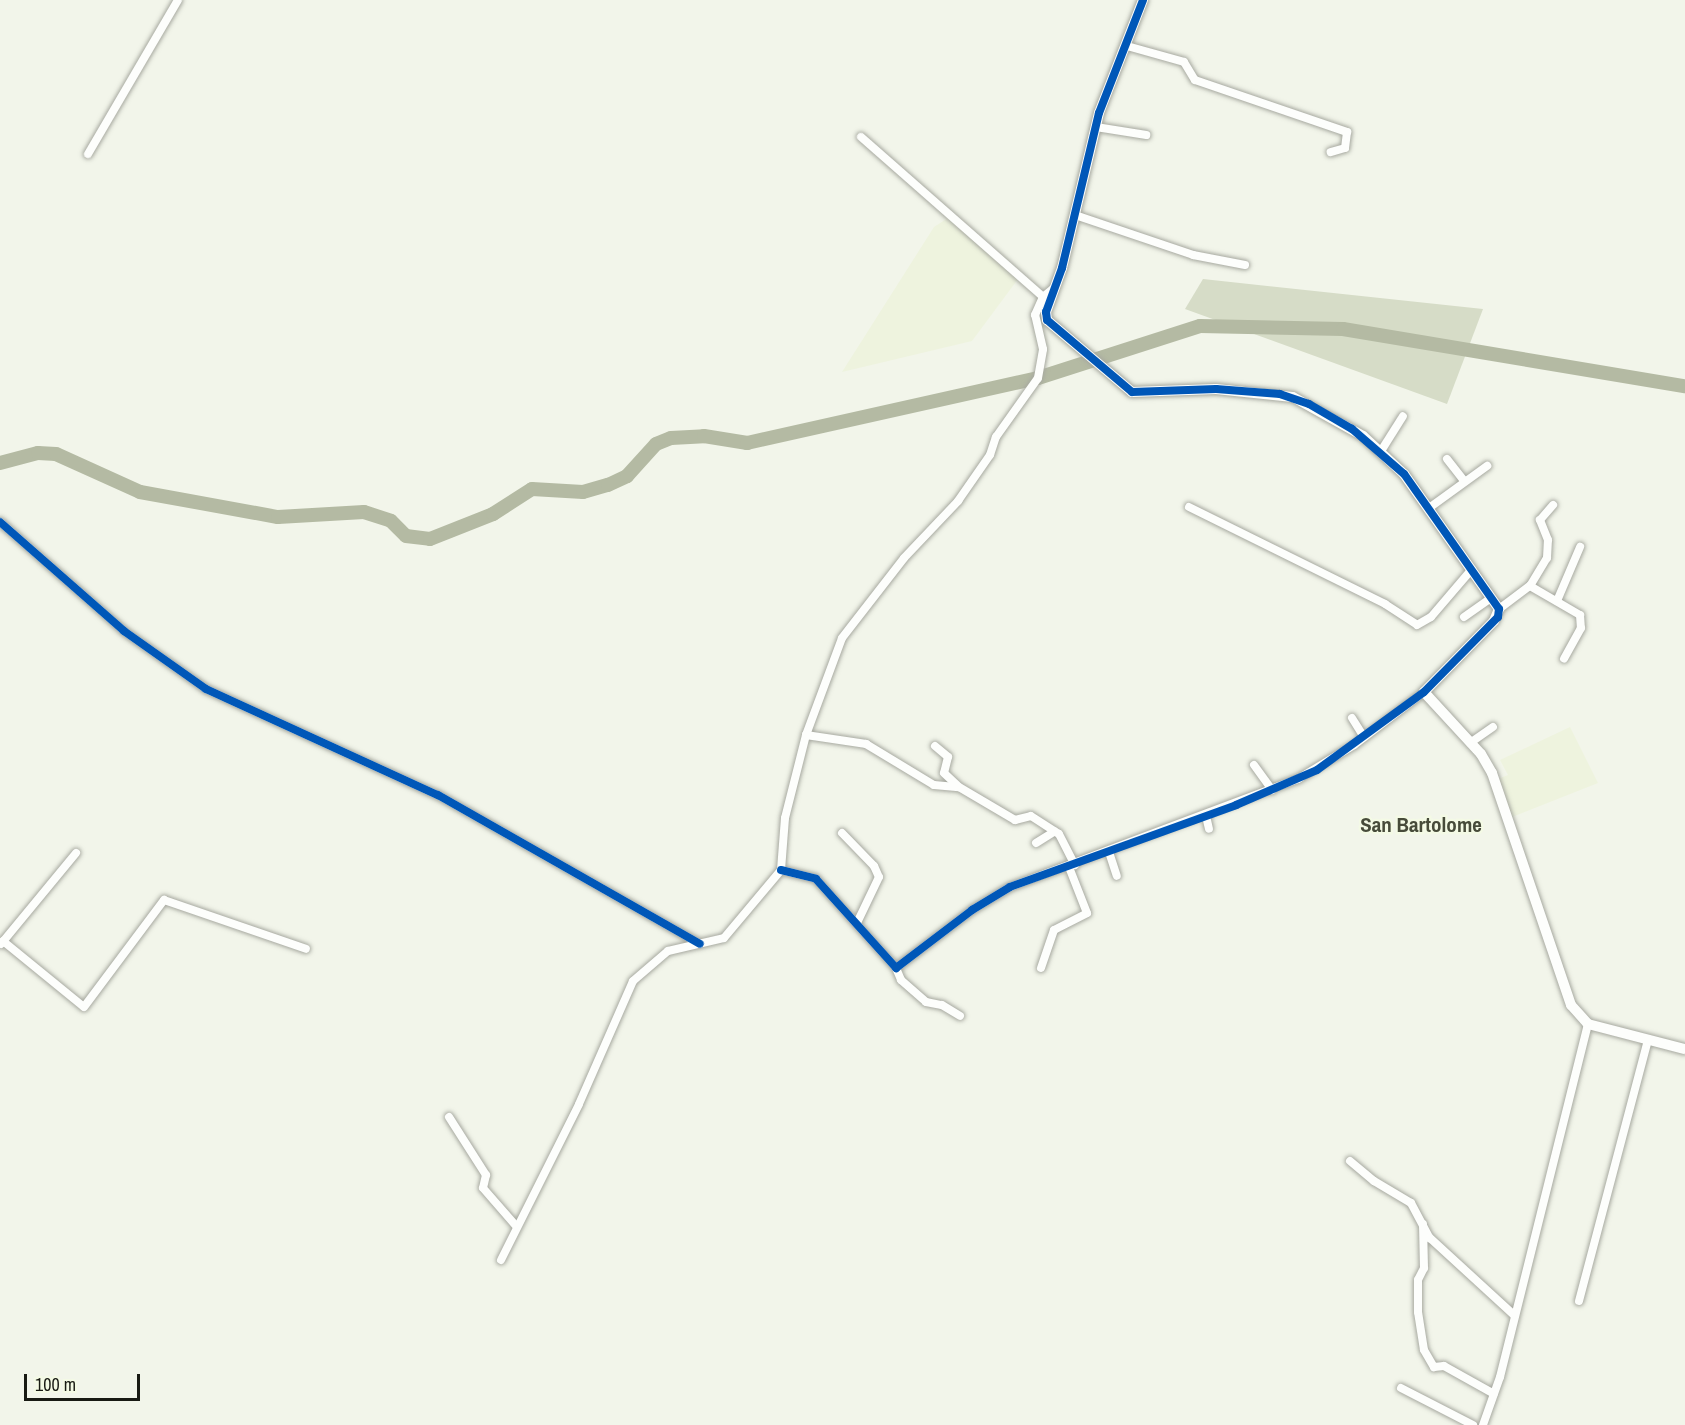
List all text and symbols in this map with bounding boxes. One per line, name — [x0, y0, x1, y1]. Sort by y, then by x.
district label: San Bartolome — [1360, 812, 1482, 838]
scale bar — [27, 1362, 142, 1400]
text: 100 m — [35, 1372, 76, 1397]

